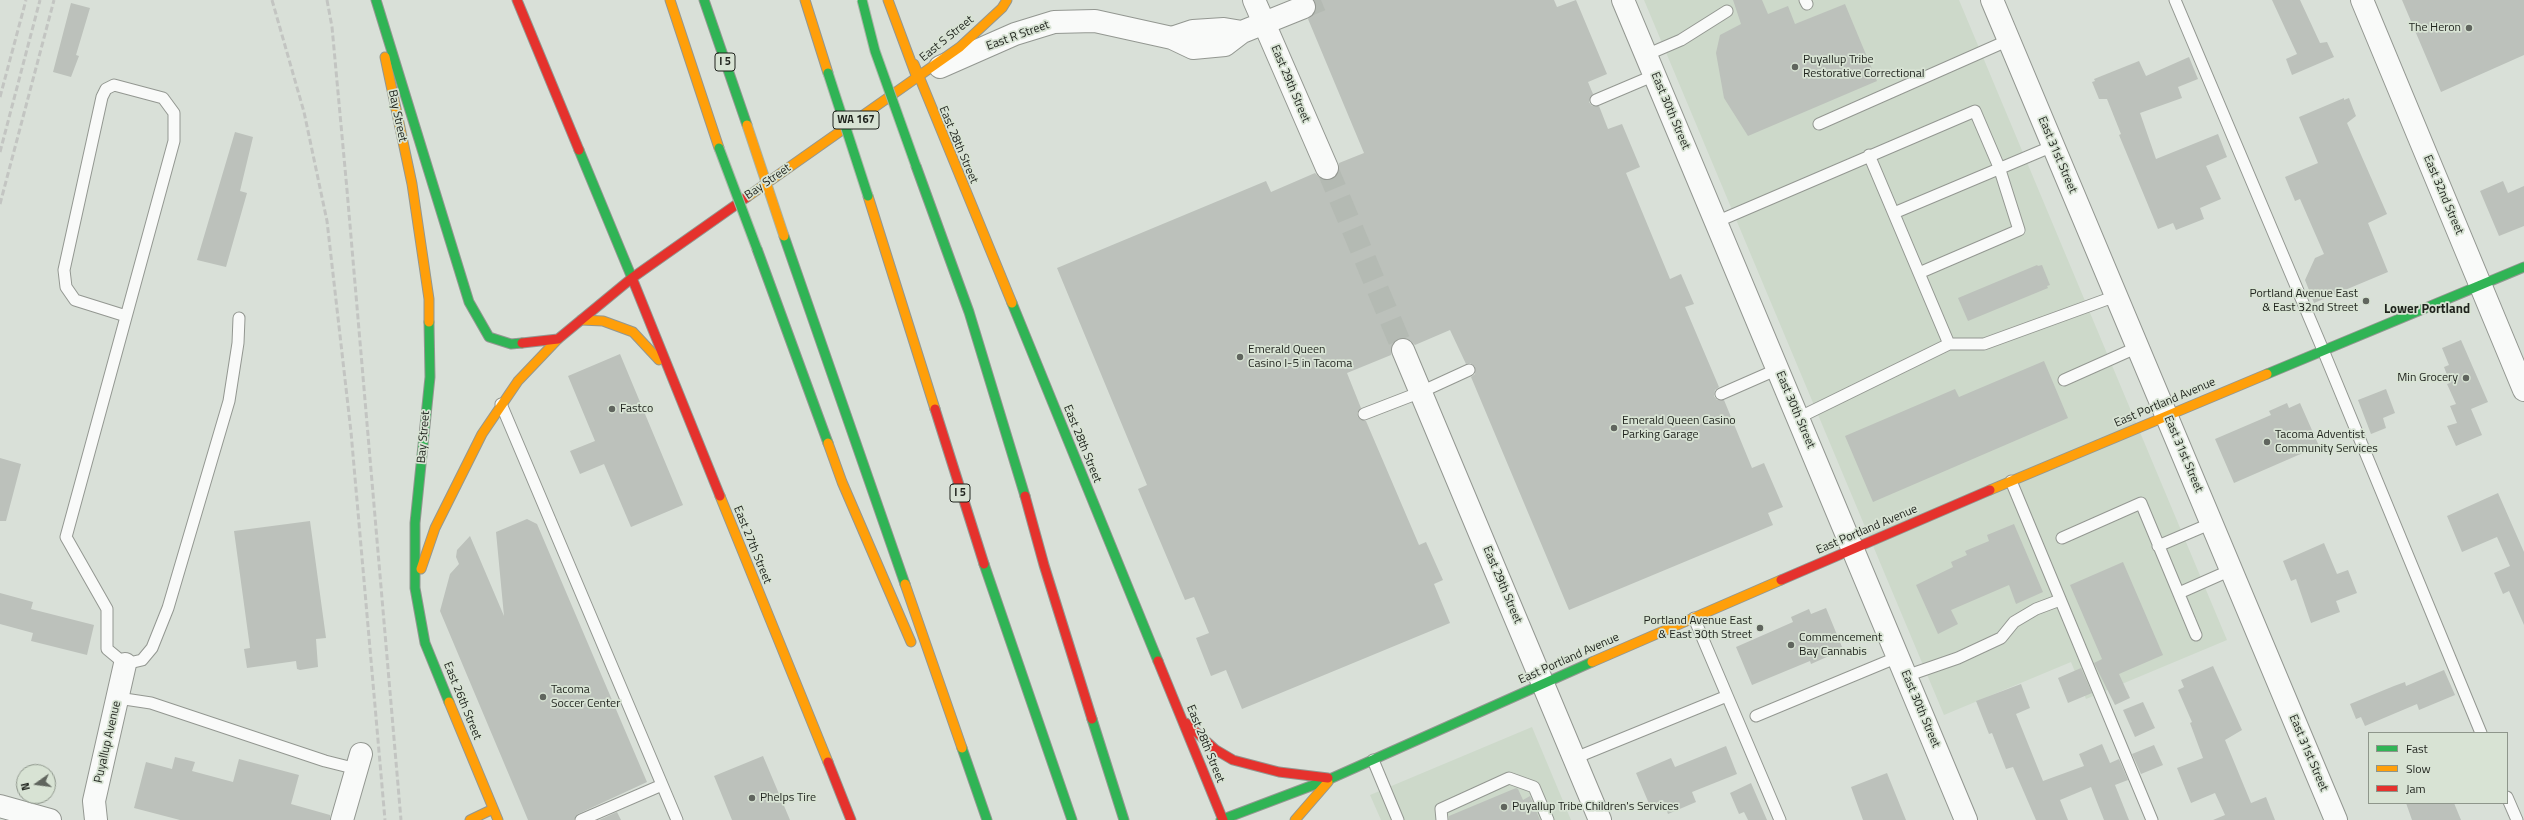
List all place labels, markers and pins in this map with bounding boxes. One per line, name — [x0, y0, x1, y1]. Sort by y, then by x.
place label: The Heron — [2409, 21, 2461, 35]
marker: The Heron — [2464, 23, 2474, 33]
place label: Puyallup Tribe Restorative Correctional — [1803, 53, 1924, 81]
marker: Puyallup Tribe Restorative Correctional — [1790, 62, 1800, 72]
place label: Portland Avenue East & East 32nd Street — [2249, 287, 2358, 315]
marker: Portland Avenue East & East 32nd Street — [2361, 296, 2371, 306]
place label: Emerald Queen Casino I-5 in Tacoma — [1248, 343, 1352, 371]
marker: Emerald Queen Casino I-5 in Tacoma — [1235, 352, 1245, 362]
place label: Min Grocery — [2397, 371, 2458, 385]
marker: Min Grocery — [2461, 373, 2471, 383]
place label: Fastco — [620, 402, 653, 416]
marker: Fastco — [607, 404, 617, 414]
place label: Emerald Queen Casino Parking Garage — [1622, 414, 1736, 442]
marker: Emerald Queen Casino Parking Garage — [1609, 423, 1619, 433]
place label: Tacoma Adventist Community Services — [2275, 428, 2378, 456]
marker: Tacoma Adventist Community Services — [2262, 437, 2272, 447]
place label: Portland Avenue East & East 30th Street — [1643, 614, 1752, 642]
marker: Portland Avenue East & East 30th Street — [1755, 623, 1765, 633]
place label: Commencement Bay Cannabis — [1799, 631, 1882, 659]
marker: Commencement Bay Cannabis — [1786, 640, 1796, 650]
place label: Tacoma Soccer Center — [551, 683, 620, 711]
marker: Tacoma Soccer Center — [538, 692, 548, 702]
place label: Phelps Tire — [760, 791, 816, 805]
marker: Phelps Tire — [747, 793, 757, 803]
place label: Puyallup Tribe Children's Services — [1512, 800, 1679, 814]
marker: Puyallup Tribe Children's Services — [1499, 802, 1509, 812]

